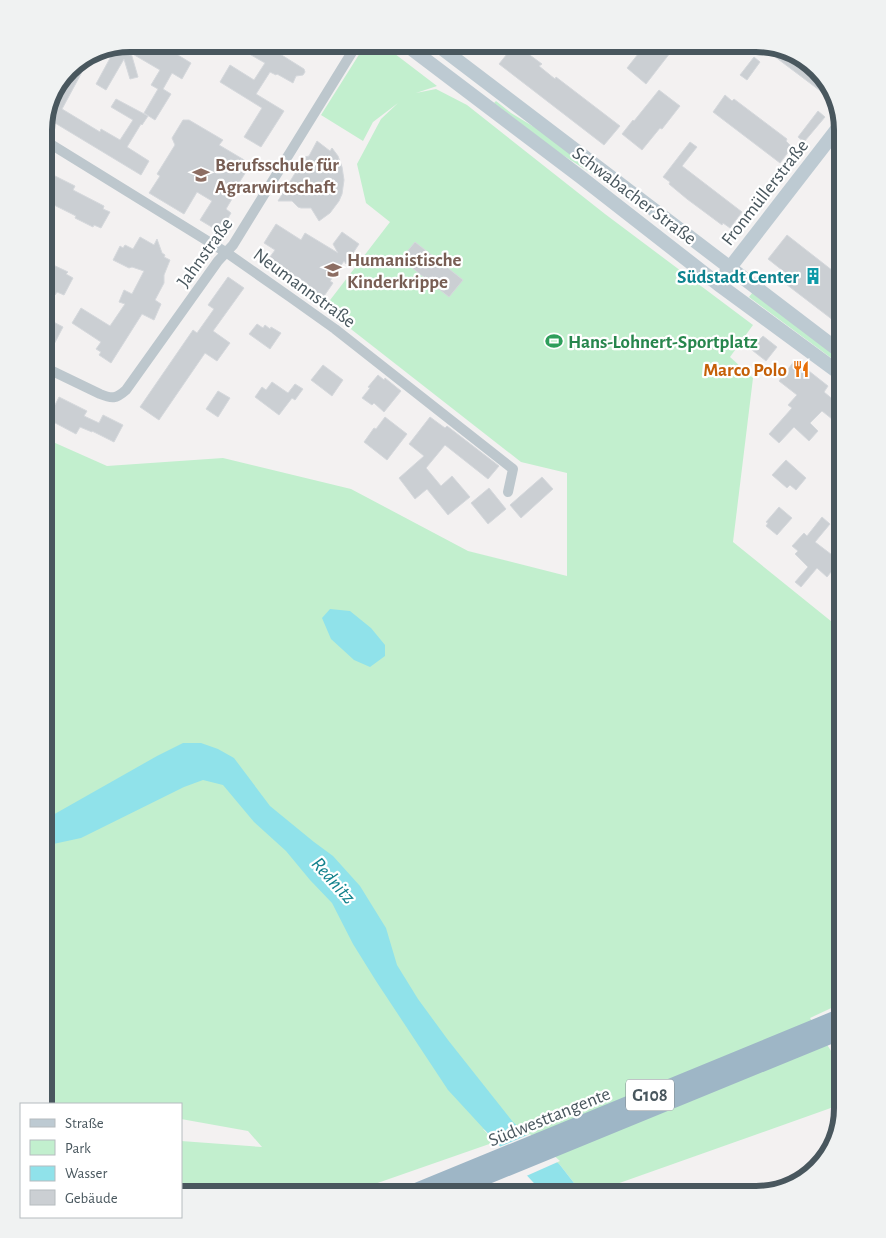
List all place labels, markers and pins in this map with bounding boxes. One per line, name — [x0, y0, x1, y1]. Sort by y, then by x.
place label: Berufsschule für Agrarwirtschaft — [215, 156, 339, 197]
school or university icon: Berufsschule für Agrarwirtschaft — [191, 165, 211, 185]
place label: Humanistische Kinderkrippe — [347, 251, 462, 292]
school or university icon: Humanistische Kinderkrippe — [323, 260, 343, 280]
building icon: Südstadt Center — [803, 266, 823, 286]
place label: Südstadt Center — [677, 268, 799, 287]
sports icon: Hans-Lohnert-Sportplatz — [544, 331, 564, 351]
place label: Hans-Lohnert-Sportplatz — [568, 333, 758, 352]
restaurant icon: Marco Polo — [791, 359, 811, 379]
place label: Marco Polo — [703, 361, 787, 380]

